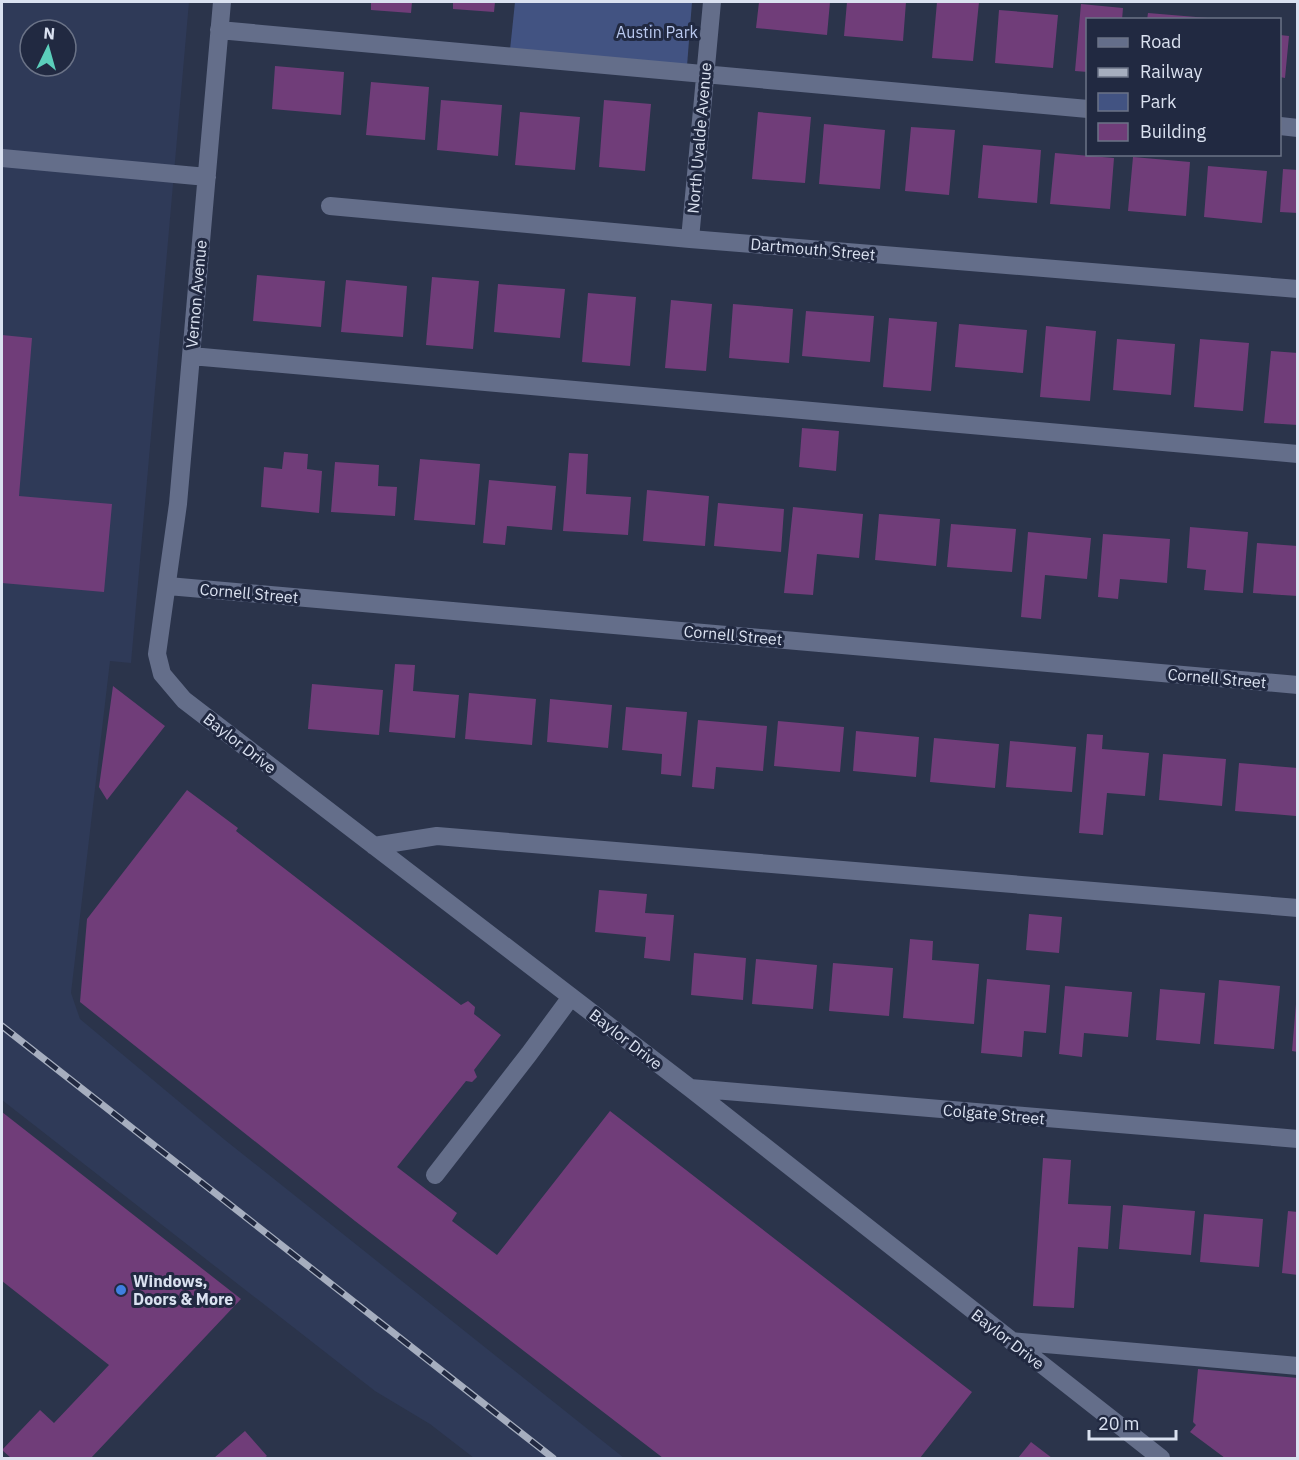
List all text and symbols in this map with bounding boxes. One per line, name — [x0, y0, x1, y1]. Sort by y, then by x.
north arrow — [18, 18, 78, 78]
legend — [1086, 18, 1281, 156]
park label: Austin Park — [616, 22, 699, 42]
text: N — [43, 23, 56, 44]
text: Road — [1140, 30, 1181, 53]
text: Railway — [1140, 60, 1202, 83]
street label: North Uvalde Avenue — [682, 61, 716, 214]
text: Park — [1140, 90, 1177, 113]
text: Building — [1140, 120, 1207, 143]
street label: Dartmouth Street — [750, 234, 876, 264]
street label: Vernon Avenue — [181, 239, 211, 349]
street label: Cornell Street — [199, 579, 299, 607]
street label: Cornell Street — [683, 621, 783, 649]
street label: Cornell Street — [1167, 664, 1267, 692]
street label: Baylor Drive — [200, 708, 281, 778]
street label: Baylor Drive — [586, 1004, 667, 1074]
street label: Colgate Street — [942, 1100, 1046, 1128]
place label: Windows, Doors & More — [133, 1271, 233, 1309]
marker: Windows, Doors & More — [114, 1283, 128, 1297]
street label: Baylor Drive — [968, 1304, 1049, 1374]
scale bar — [1089, 1403, 1176, 1441]
text: 20 m — [1098, 1412, 1140, 1435]

